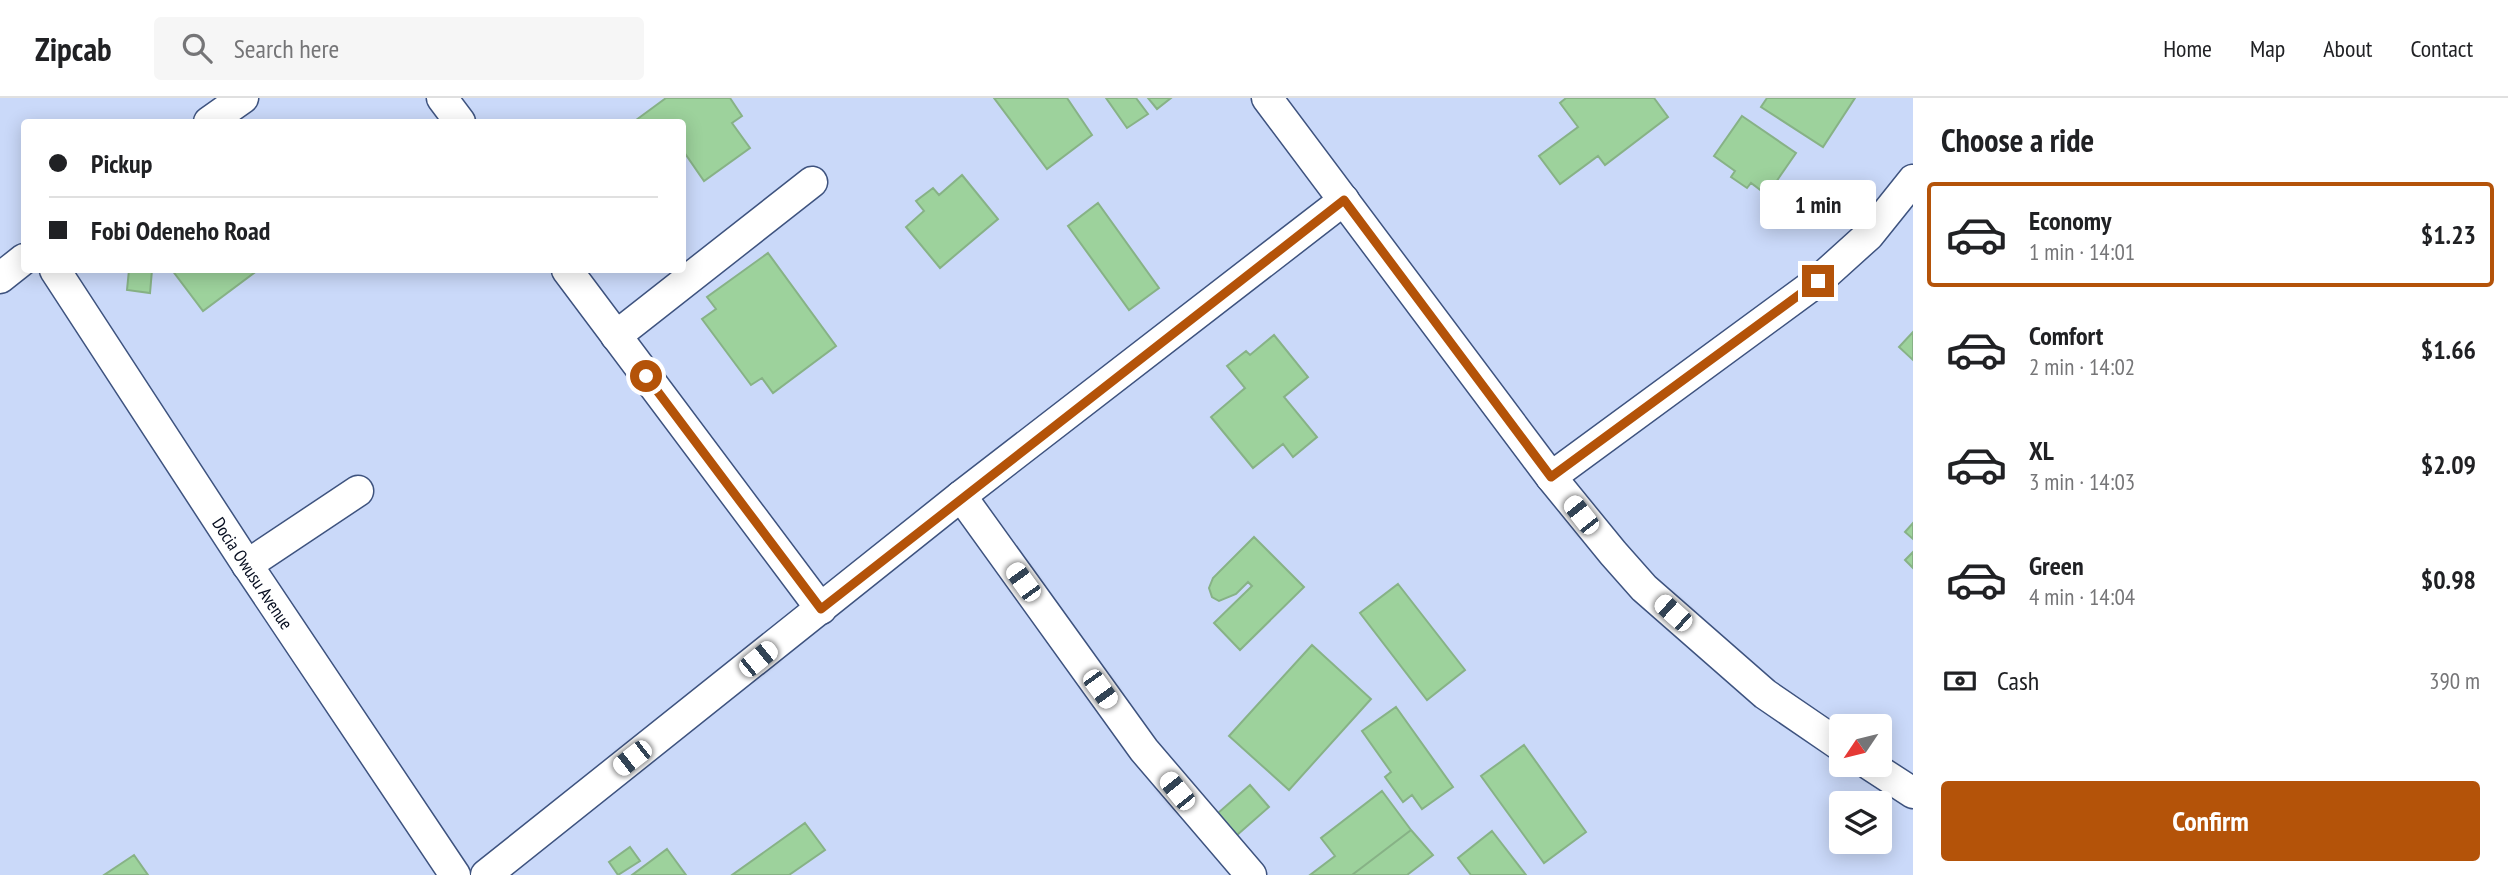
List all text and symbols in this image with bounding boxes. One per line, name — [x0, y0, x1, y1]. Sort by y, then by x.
search box — [154, 17, 644, 80]
text: Zipcab — [35, 27, 112, 70]
icon: search — [178, 29, 216, 67]
text: Search here — [234, 32, 339, 65]
text: Home — [2163, 33, 2212, 64]
text: Map — [2250, 33, 2285, 64]
text: About — [2323, 33, 2372, 64]
text: Contact — [2410, 33, 2473, 64]
text: Choose a ride — [1941, 119, 2094, 161]
text: Pickup — [91, 147, 152, 180]
callout: 1 min — [1760, 180, 1876, 228]
text: 1 min — [1795, 190, 1841, 219]
icon: car — [1945, 203, 2008, 266]
text: Economy — [2029, 204, 2111, 237]
text: Fobi Odeneho Road — [91, 214, 270, 247]
text: $1.23 — [2421, 218, 2476, 251]
text: 1 min · 14:01 — [2029, 237, 2135, 266]
route end — [1802, 265, 1834, 297]
icon: car — [1945, 318, 2008, 381]
text: Comfort — [2029, 319, 2103, 352]
text: $1.66 — [2421, 333, 2476, 366]
text: 2 min · 14:02 — [2029, 352, 2135, 381]
route start — [630, 360, 662, 392]
icon: car — [1945, 433, 2008, 496]
text: XL — [2029, 434, 2054, 467]
text: $2.09 — [2421, 448, 2476, 481]
text: 3 min · 14:03 — [2029, 467, 2135, 496]
car — [1560, 492, 1603, 538]
street label: Docia Owusu Avenue — [208, 513, 298, 633]
icon: car — [1945, 548, 2008, 611]
text: Green — [2029, 549, 2084, 582]
car — [1003, 559, 1044, 605]
text: $0.98 — [2421, 563, 2476, 596]
text: 4 min · 14:04 — [2029, 582, 2135, 611]
car — [1651, 591, 1696, 635]
car — [736, 638, 781, 680]
icon: cash — [1941, 662, 1979, 700]
text: Cash — [1997, 664, 2039, 697]
car — [1080, 666, 1121, 712]
text: 390 m — [2429, 666, 2480, 695]
north arrow — [1829, 714, 1892, 777]
map controls — [1829, 714, 1892, 854]
car — [609, 737, 656, 779]
car — [1156, 768, 1199, 814]
button: Confirm — [1941, 781, 2480, 861]
button: layers — [1829, 791, 1892, 854]

